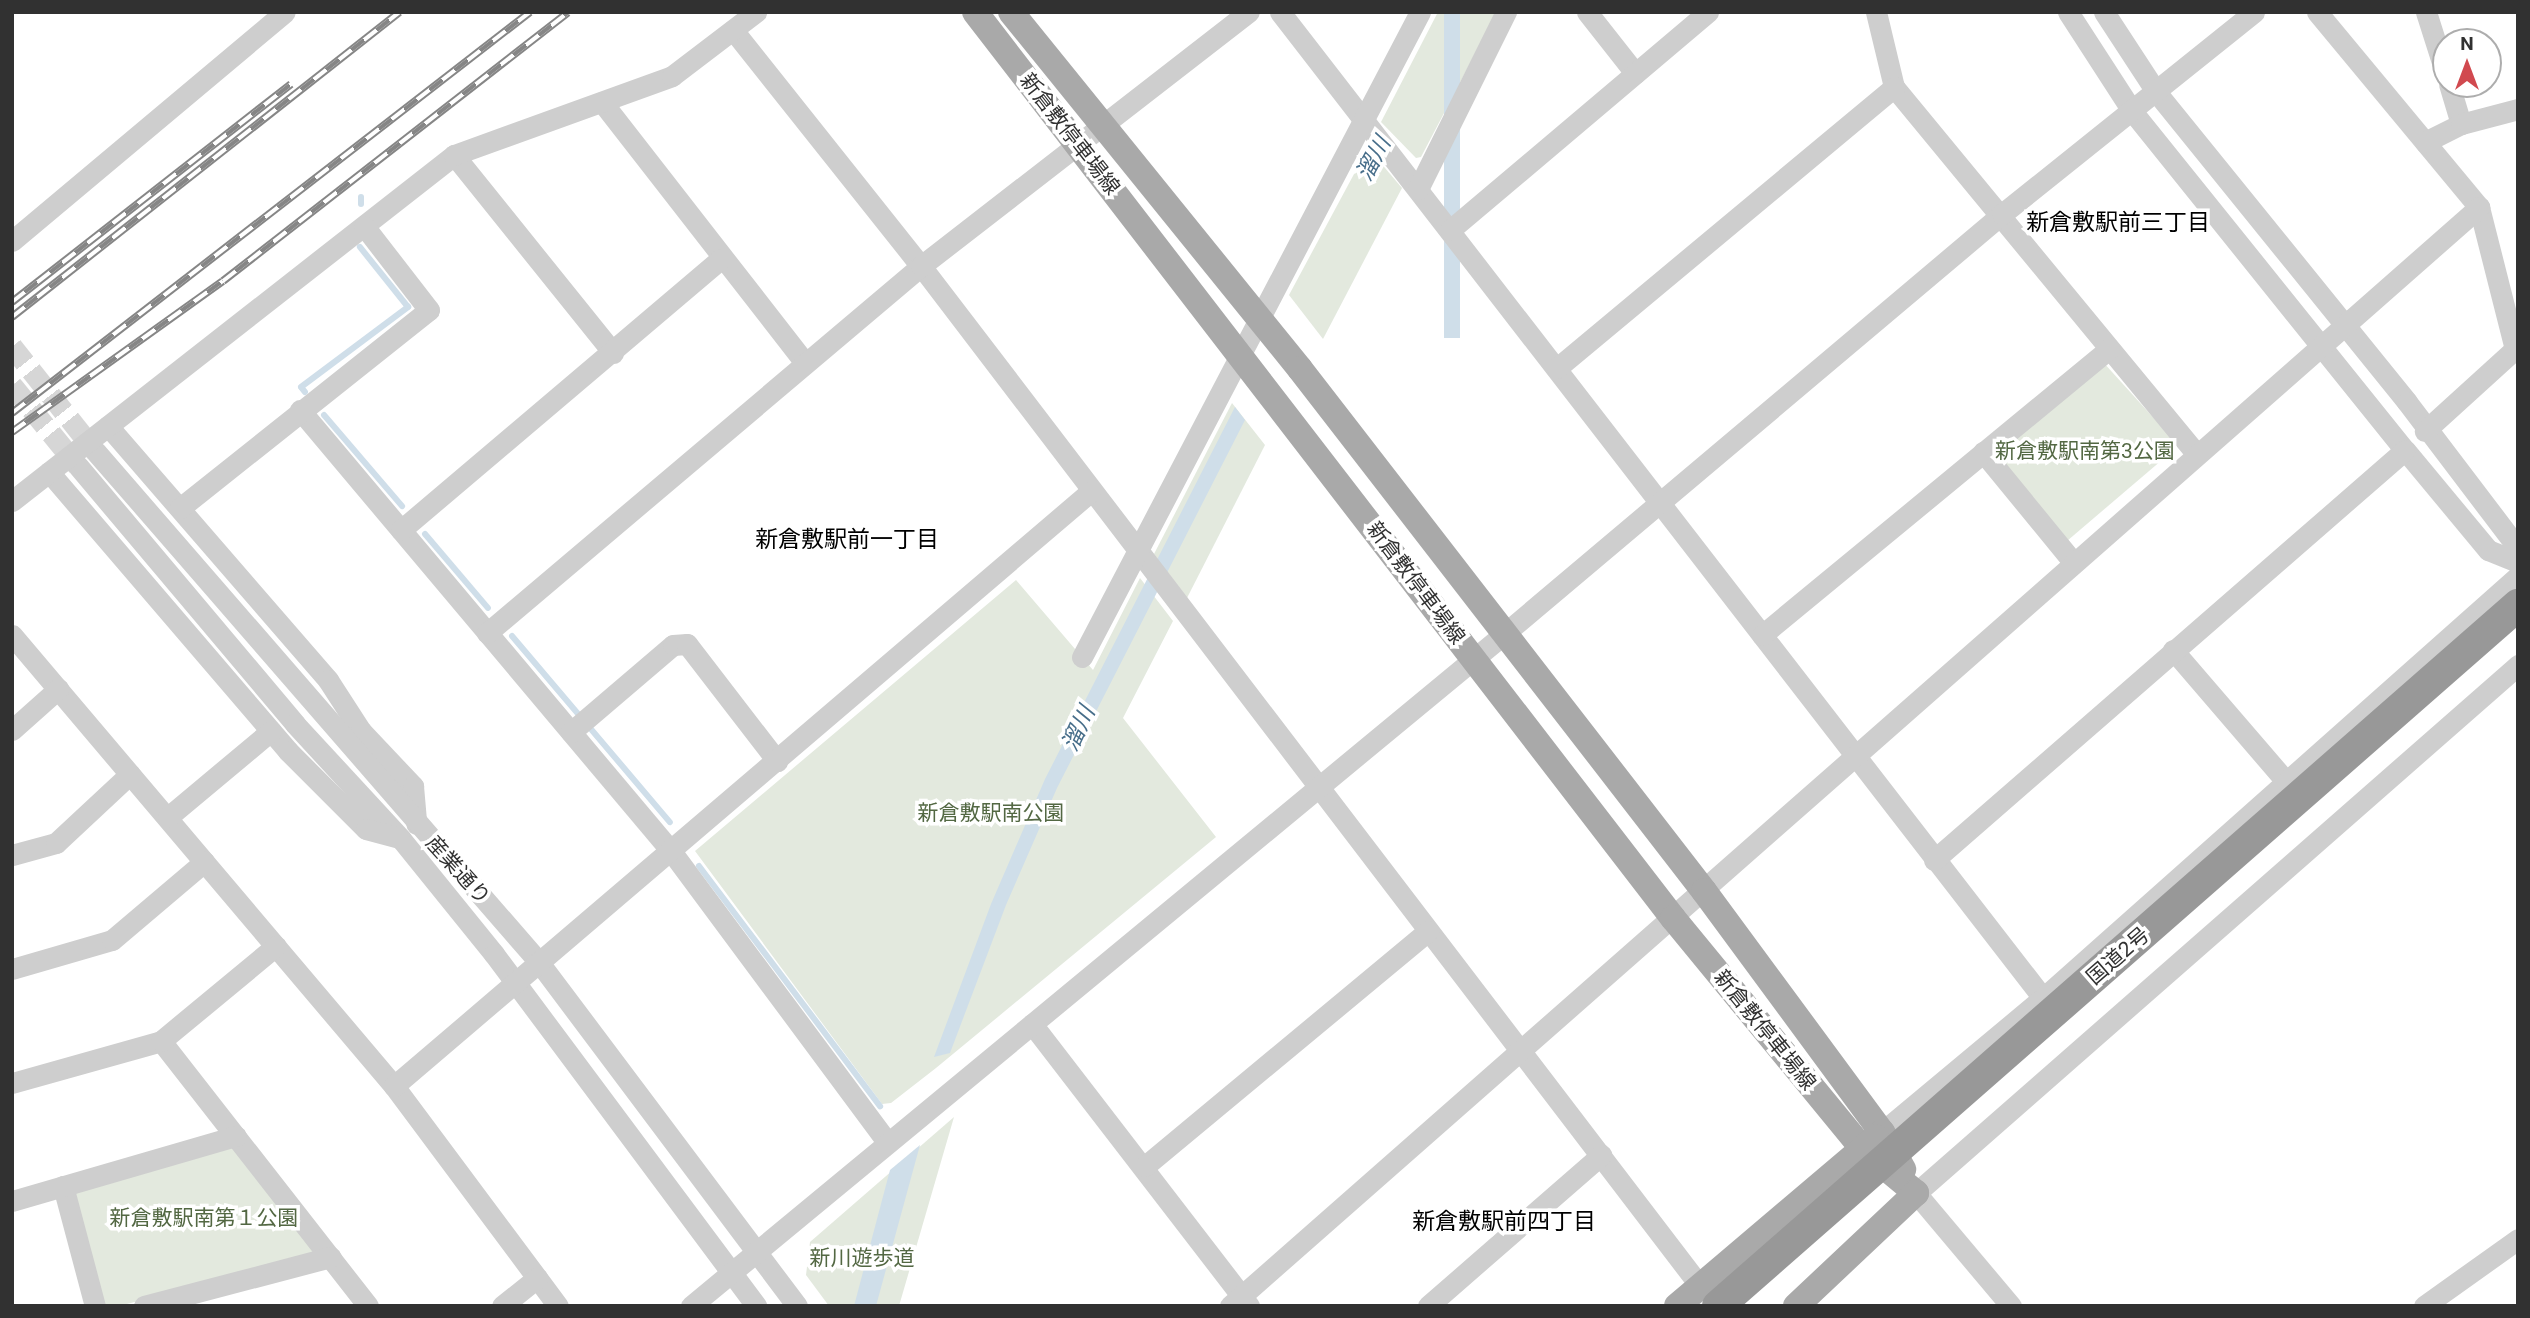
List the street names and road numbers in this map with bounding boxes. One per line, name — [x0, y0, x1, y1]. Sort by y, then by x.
street label: 新倉敷停車場線 — [1015, 68, 1125, 200]
street label: 新倉敷停車場線 — [1362, 517, 1470, 649]
street label: 産業通り — [421, 830, 495, 910]
street label: 国道2号 — [2082, 922, 2154, 990]
street label: 新倉敷停車場線 — [1709, 965, 1821, 1095]

